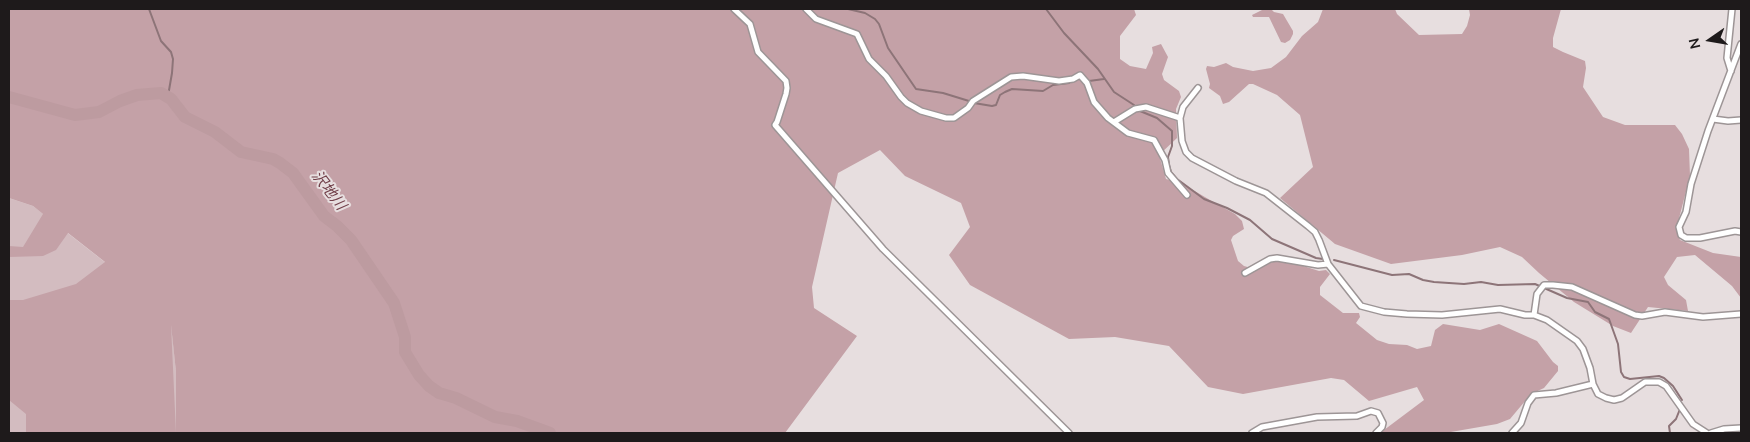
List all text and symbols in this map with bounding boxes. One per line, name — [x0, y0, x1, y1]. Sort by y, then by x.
north arrow — [1685, 15, 1735, 65]
text: N — [1684, 36, 1705, 51]
water label: 沢地川 — [307, 168, 349, 214]

